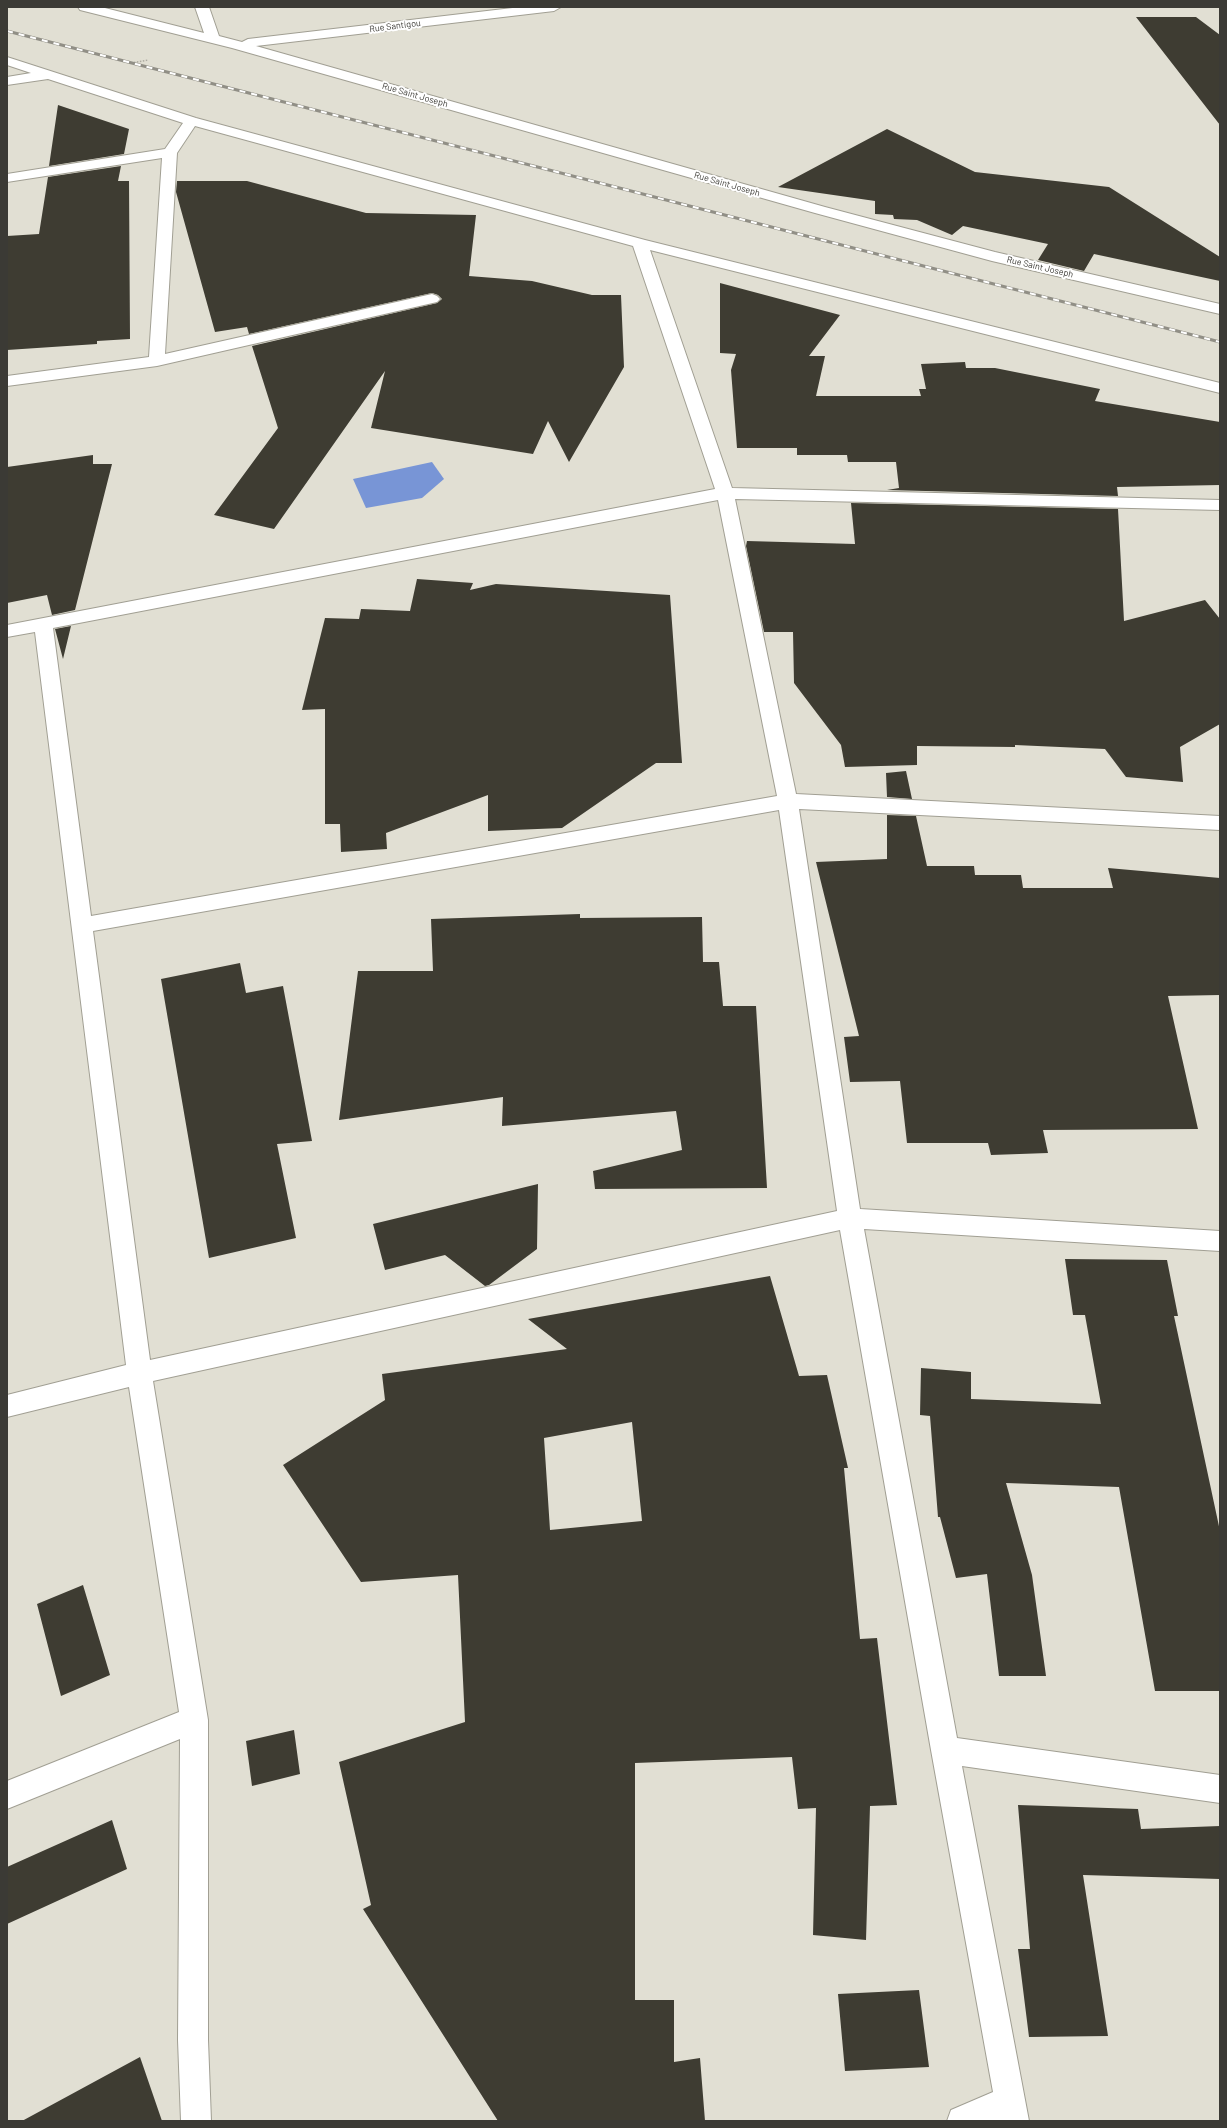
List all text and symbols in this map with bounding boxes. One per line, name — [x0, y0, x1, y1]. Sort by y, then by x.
street label: Rue Santigou — [369, 17, 421, 35]
street label: Rue Saint Joseph — [381, 80, 449, 110]
street label: Rue Saint Joseph — [693, 169, 761, 199]
street label: Rue Saint Joseph — [1006, 254, 1074, 280]

